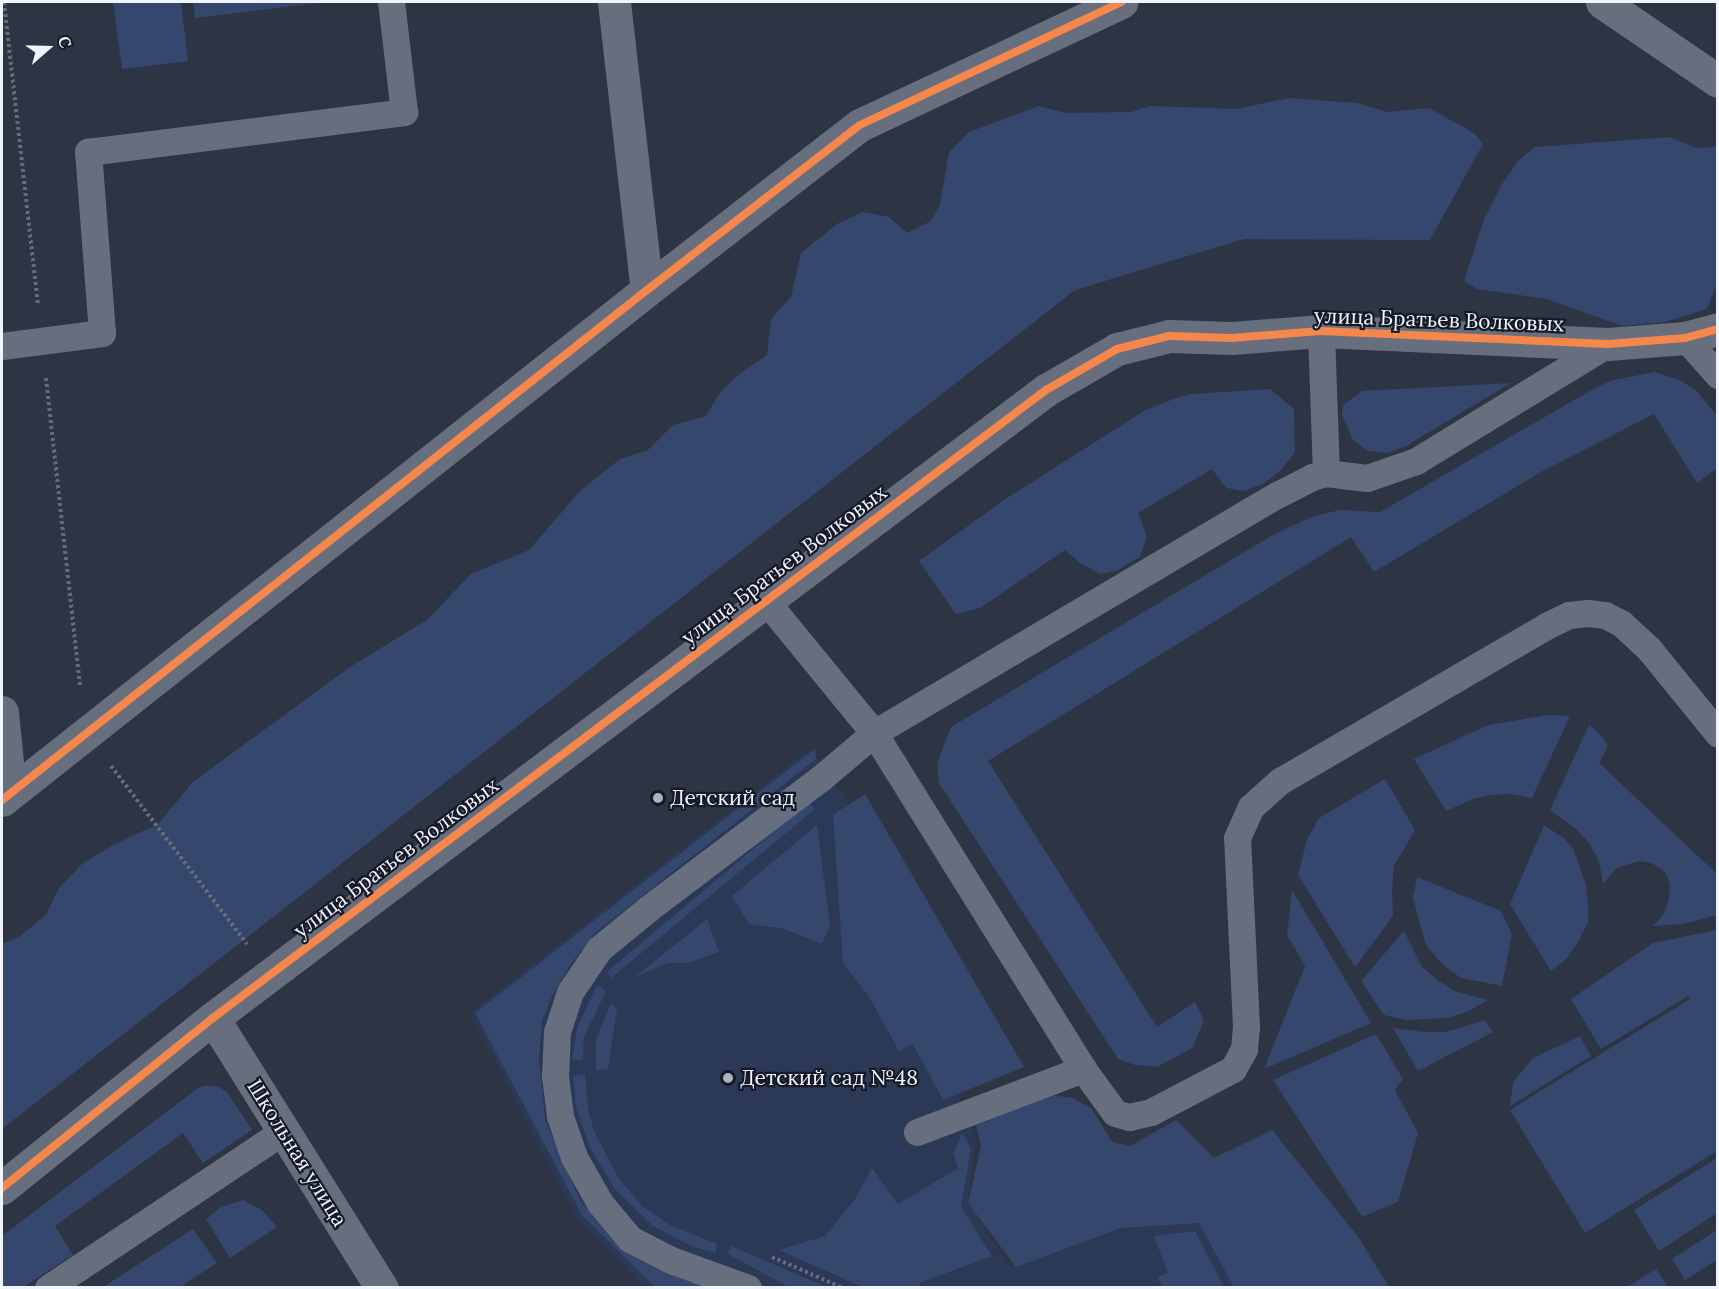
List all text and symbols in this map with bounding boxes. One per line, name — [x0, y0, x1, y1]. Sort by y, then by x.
north arrow — [18, 18, 78, 78]
text: С — [54, 33, 76, 50]
street label: улица Братьев Волковых — [1314, 303, 1564, 337]
street label: улица Братьев Волковых — [677, 480, 891, 650]
street label: улица Братьев Волковых — [289, 773, 503, 943]
place label: Детский сад — [670, 785, 795, 811]
marker: Детский сад — [651, 791, 665, 805]
place label: Детский сад №48 — [740, 1065, 918, 1091]
marker: Детский сад №48 — [721, 1071, 735, 1085]
street label: Школьная улица — [242, 1075, 352, 1231]

